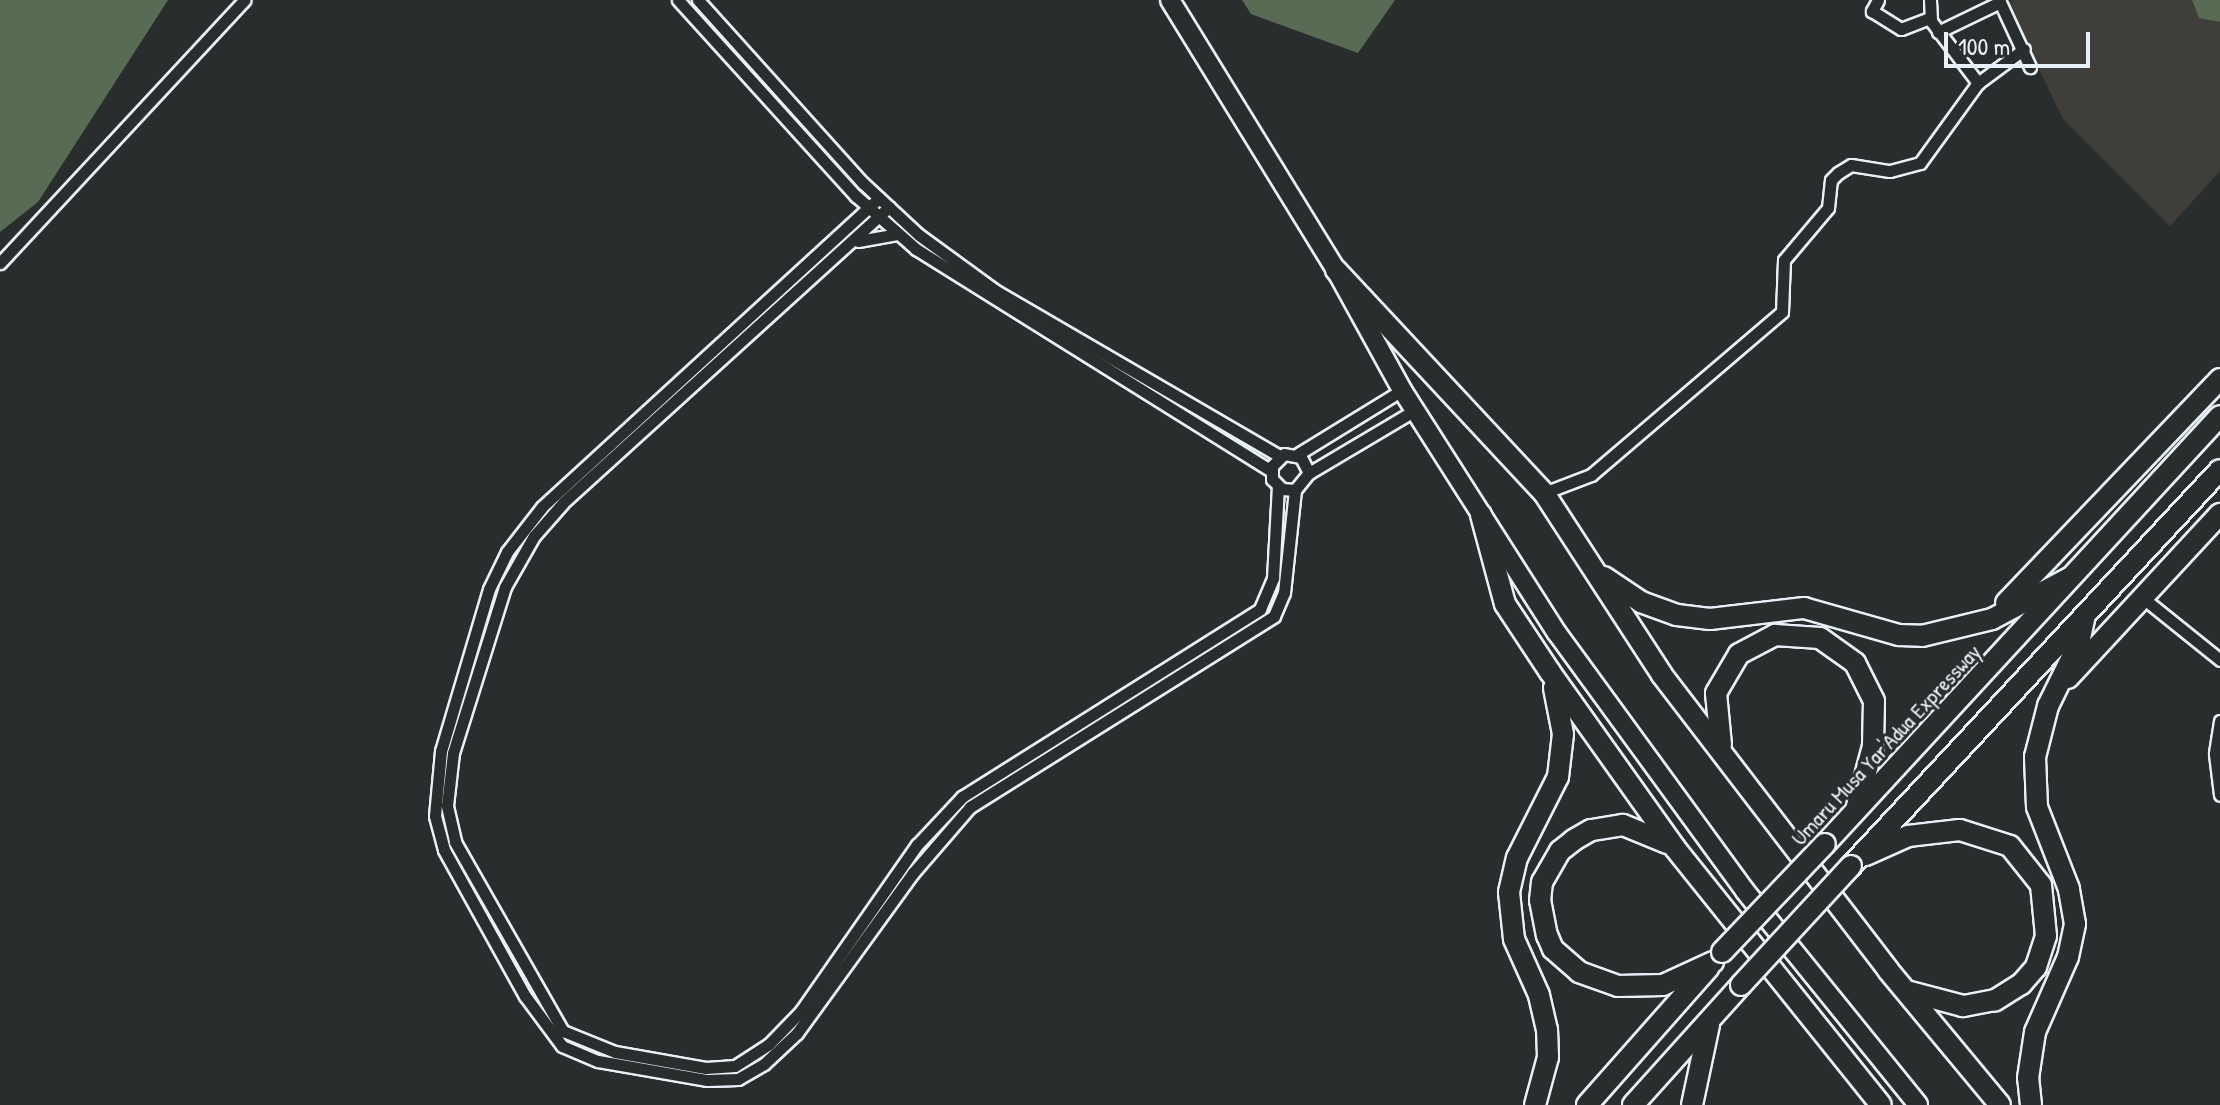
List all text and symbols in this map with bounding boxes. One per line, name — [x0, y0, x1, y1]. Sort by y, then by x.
scale bar — [1948, 16, 2094, 66]
text: 100 m — [1958, 30, 2010, 62]
street label: Umaru Musa Yar'Adua Expressway — [1786, 639, 1986, 851]

